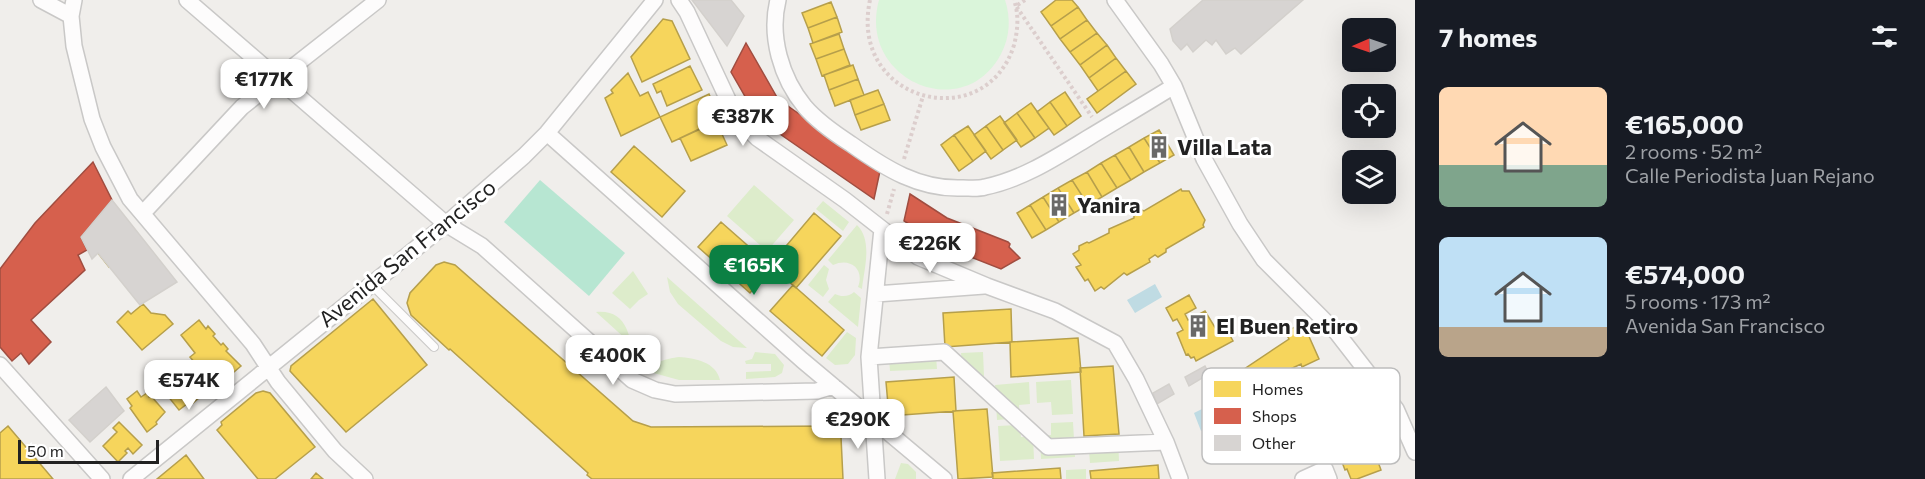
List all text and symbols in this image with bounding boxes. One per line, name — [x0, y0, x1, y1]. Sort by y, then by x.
north arrow — [1342, 18, 1396, 72]
map controls — [1342, 18, 1396, 204]
icon: filters — [1868, 20, 1901, 53]
text: 7 homes — [1439, 21, 1537, 52]
pin: €177K — [222, 59, 306, 110]
text: €177K — [234, 66, 294, 90]
button: locate — [1342, 84, 1396, 138]
pin: €387K — [701, 96, 785, 147]
text: €387K — [712, 103, 774, 127]
text: €165,000 — [1625, 108, 1744, 139]
icon: home — [1487, 111, 1559, 183]
place label: Villa Lata — [1177, 133, 1272, 160]
building icon: Villa Lata — [1146, 134, 1172, 160]
text: 2 rooms · 52 m² — [1625, 139, 1762, 163]
button: layers — [1342, 150, 1396, 204]
text: Calle Periodista Juan Rejano — [1625, 163, 1875, 187]
street label: Avenida San Francisco — [313, 173, 501, 332]
place label: Yanira — [1077, 191, 1141, 218]
building icon: Yanira — [1046, 192, 1072, 218]
pin: €226K — [888, 223, 972, 274]
text: €226K — [898, 230, 962, 254]
pin: €165K — [712, 245, 796, 296]
text: €165K — [723, 252, 785, 276]
text: €574,000 — [1625, 258, 1745, 289]
icon: home — [1487, 261, 1559, 333]
text: 5 rooms · 173 m² — [1625, 289, 1771, 313]
place label: El Buen Retiro — [1216, 312, 1358, 339]
building icon: El Buen Retiro — [1185, 313, 1211, 339]
text: Avenida San Francisco — [1625, 313, 1825, 337]
pin: €400K — [571, 335, 655, 386]
text: €400K — [580, 342, 646, 366]
pin: €574K — [147, 360, 231, 411]
text: €574K — [158, 367, 220, 391]
legend — [1202, 368, 1400, 464]
text: Homes — [1252, 379, 1303, 398]
pin: €290K — [816, 399, 900, 450]
text: €290K — [826, 406, 890, 430]
text: Shops — [1252, 406, 1297, 425]
text: Other — [1252, 433, 1296, 452]
scale bar — [18, 437, 159, 464]
text: 50 m — [27, 441, 64, 460]

